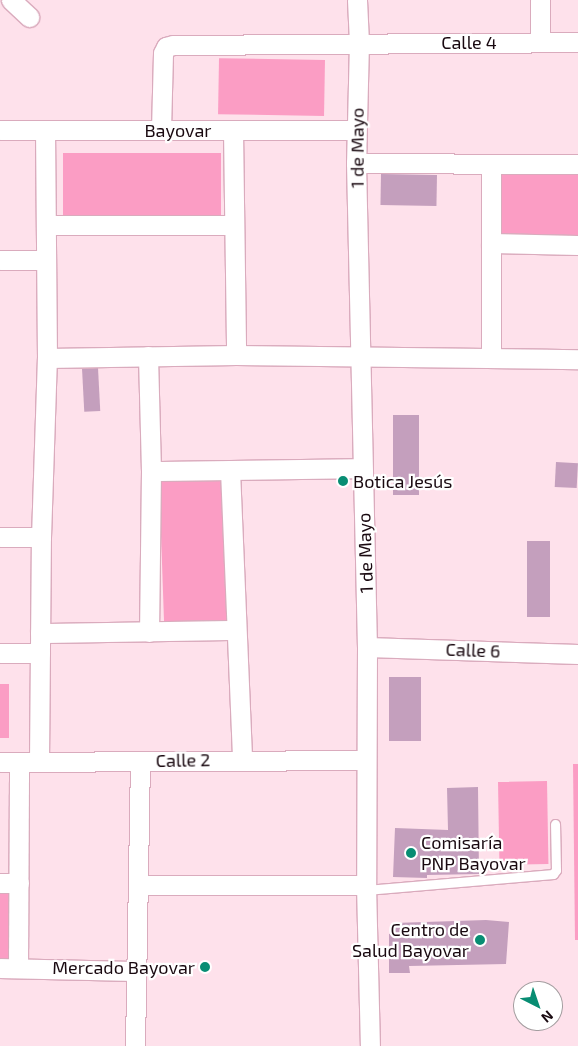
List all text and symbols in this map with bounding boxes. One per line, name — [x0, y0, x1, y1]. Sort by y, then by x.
street label: Calle 4 — [441, 31, 497, 53]
street label: 1 de Mayo — [346, 108, 368, 188]
street label: Bayovar — [144, 119, 212, 141]
place label: Botica Jesús — [353, 470, 453, 492]
marker: Botica Jesús — [337, 475, 349, 487]
street label: 1 de Mayo — [353, 512, 377, 594]
street label: Calle 6 — [445, 638, 501, 662]
street label: Calle 2 — [156, 749, 210, 771]
place label: Comisaría PNP Bayovar — [421, 832, 526, 874]
marker: Comisaría PNP Bayovar — [405, 847, 417, 859]
place label: Centro de Salud Bayovar — [352, 919, 469, 962]
marker: Centro de Salud Bayovar — [473, 933, 487, 947]
place label: Mercado Bayovar — [52, 956, 195, 978]
marker: Mercado Bayovar — [199, 961, 211, 973]
north arrow — [513, 981, 563, 1031]
text: N — [538, 1007, 557, 1027]

